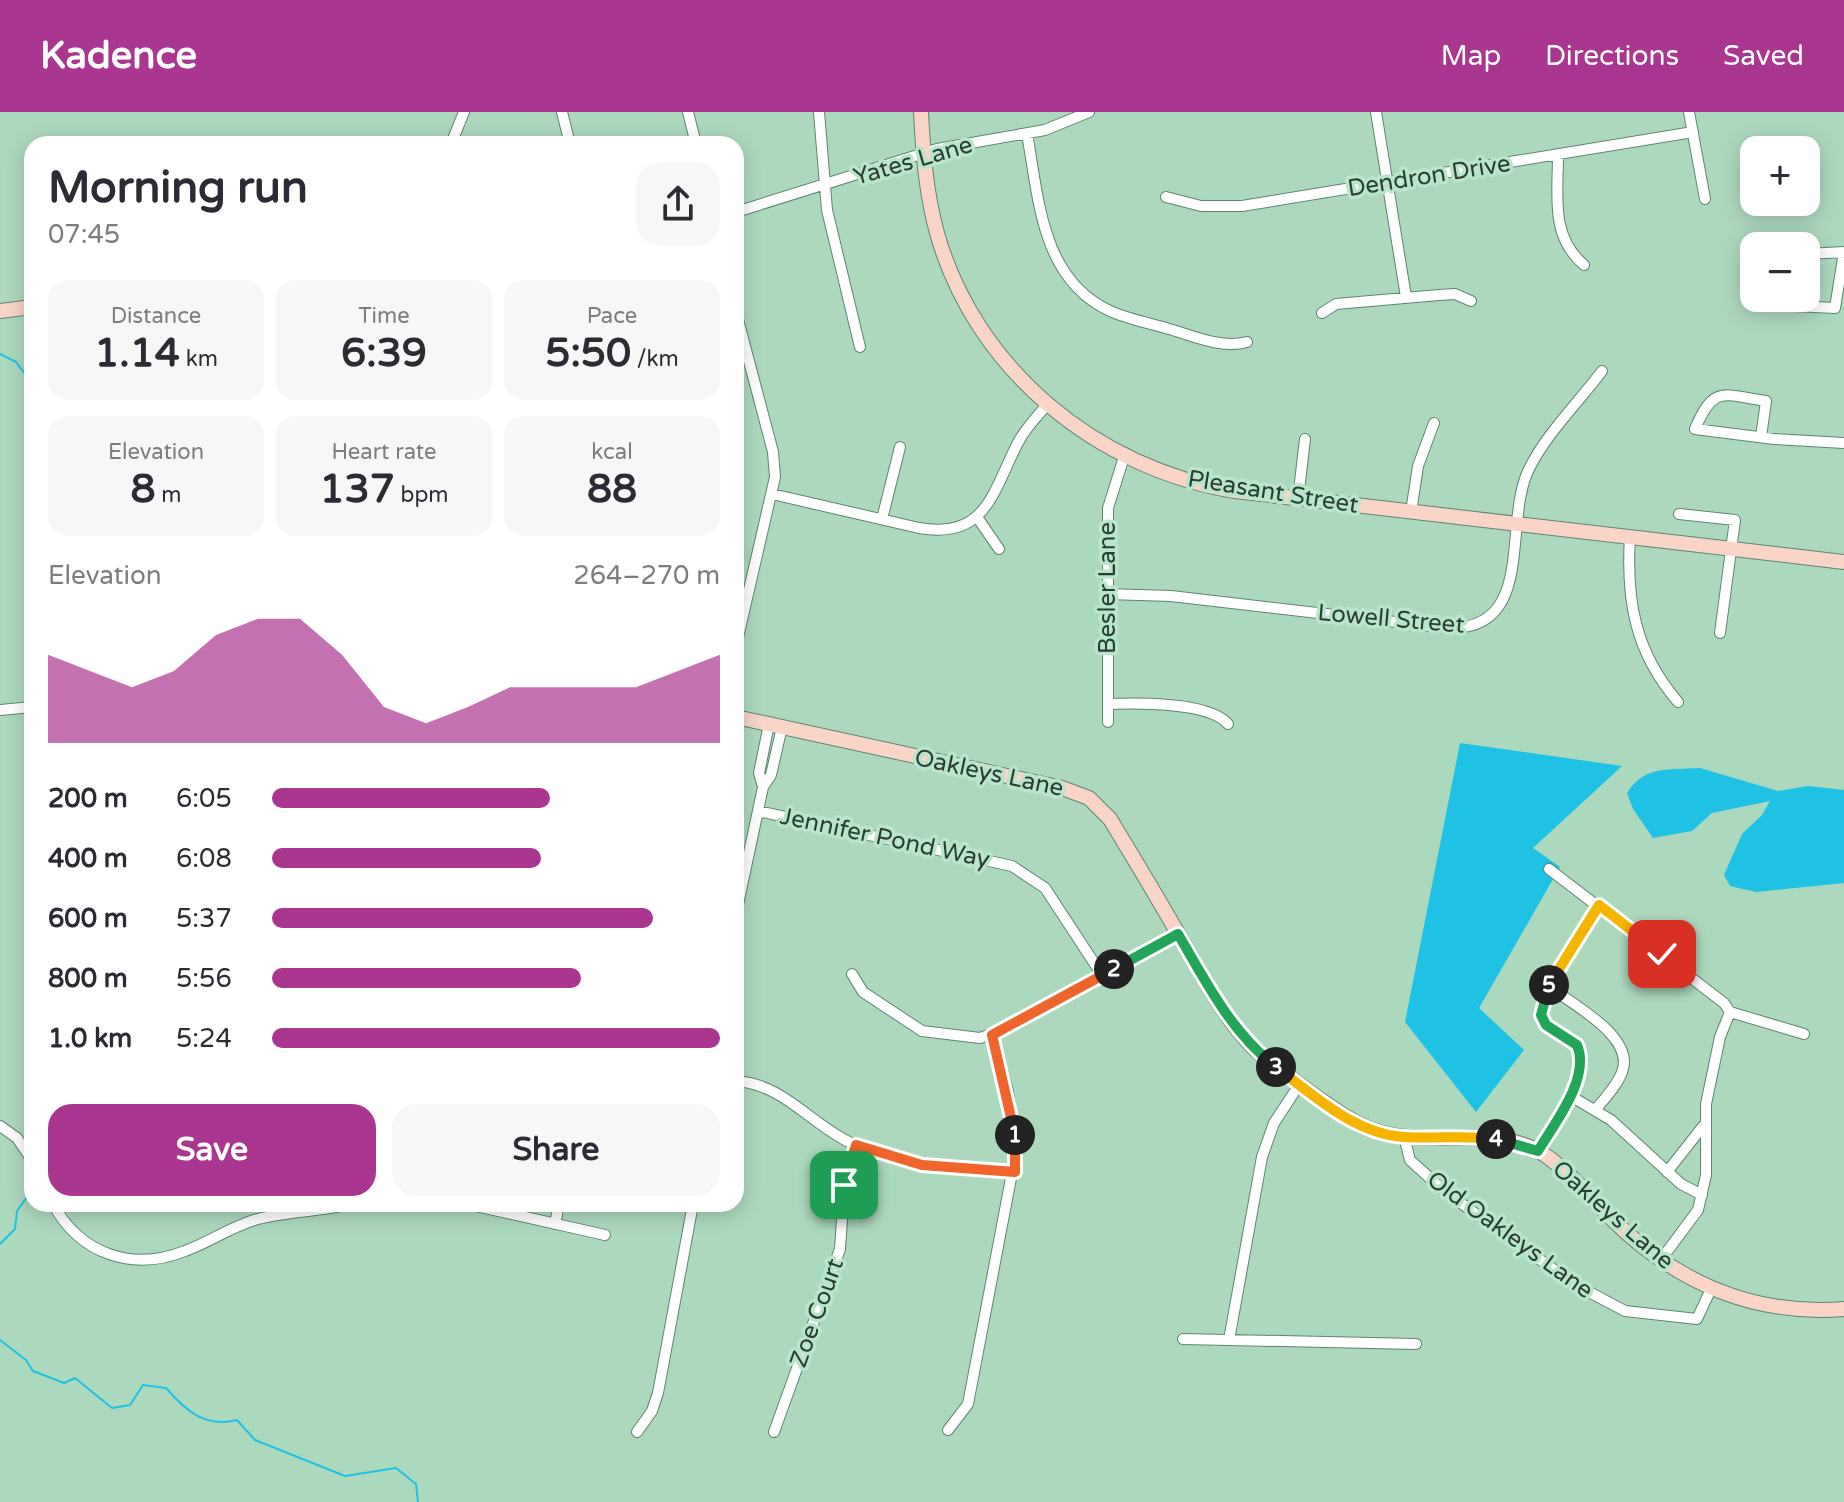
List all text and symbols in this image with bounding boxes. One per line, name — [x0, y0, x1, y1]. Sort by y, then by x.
text: Kadence — [40, 33, 197, 79]
text: Map — [1441, 39, 1501, 73]
text: Directions — [1545, 39, 1679, 73]
text: Saved — [1723, 39, 1804, 73]
street label: Yates Lane — [850, 130, 976, 192]
map controls — [1740, 136, 1820, 312]
button: + — [1740, 136, 1820, 216]
street label: Dendron Drive — [1346, 149, 1512, 203]
text: Morning run — [48, 162, 308, 215]
button: share — [636, 162, 720, 246]
text: 07:45 — [48, 219, 120, 250]
button: − — [1740, 232, 1820, 312]
text: Distance — [111, 303, 201, 329]
text: Time — [358, 303, 410, 329]
text: Pace — [587, 303, 637, 329]
text: 1.14 — [94, 329, 180, 377]
text: 6:39 — [341, 329, 427, 377]
text: 5:50 — [545, 329, 631, 377]
text: km — [180, 346, 218, 372]
text: /km — [631, 346, 679, 372]
text: Elevation — [108, 439, 204, 465]
text: Heart rate — [332, 439, 436, 465]
text: kcal — [591, 439, 633, 465]
street label: Pleasant Street — [1186, 464, 1360, 520]
text: 8 — [130, 465, 156, 513]
text: 137 — [319, 465, 395, 513]
text: 88 — [587, 465, 637, 513]
text: m — [156, 482, 182, 508]
text: bpm — [395, 482, 449, 508]
street label: Besler Lane — [1093, 522, 1122, 654]
text: Elevation — [48, 560, 162, 591]
text: 264–270 m — [573, 560, 720, 591]
street label: Lowell Street — [1316, 598, 1466, 640]
street label: Oakleys Lane — [912, 743, 1066, 803]
text: 200 m — [48, 783, 128, 814]
text: 6:05 — [176, 783, 232, 814]
street label: Jennifer Pond Way — [778, 802, 992, 874]
text: 400 m — [48, 843, 128, 874]
text: 6:08 — [176, 843, 232, 874]
text: 600 m — [48, 903, 128, 934]
text: 5:37 — [176, 903, 232, 934]
pin — [1628, 920, 1696, 988]
icon: check — [1640, 932, 1684, 976]
pin: 2 — [1094, 949, 1134, 989]
text: 2 — [1107, 956, 1121, 982]
text: 800 m — [48, 963, 128, 994]
text: 5:56 — [176, 963, 232, 994]
pin: 5 — [1529, 965, 1569, 1005]
text: 5 — [1542, 972, 1556, 998]
text: 1.0 km — [48, 1023, 132, 1054]
text: 5:24 — [176, 1023, 232, 1054]
pin: 3 — [1256, 1047, 1296, 1087]
text: 3 — [1269, 1054, 1283, 1080]
button: Save — [48, 1104, 376, 1196]
button: Share — [392, 1104, 720, 1196]
pin: 1 — [995, 1115, 1035, 1155]
pin: 4 — [1476, 1119, 1516, 1159]
text: 1 — [1008, 1122, 1022, 1148]
text: 4 — [1489, 1126, 1503, 1152]
pin — [810, 1151, 878, 1219]
street label: Oakleys Lane — [1546, 1154, 1680, 1276]
icon: arrive — [822, 1163, 866, 1207]
street label: Old Oakleys Lane — [1421, 1165, 1599, 1305]
street label: Zoe Court — [784, 1255, 850, 1371]

